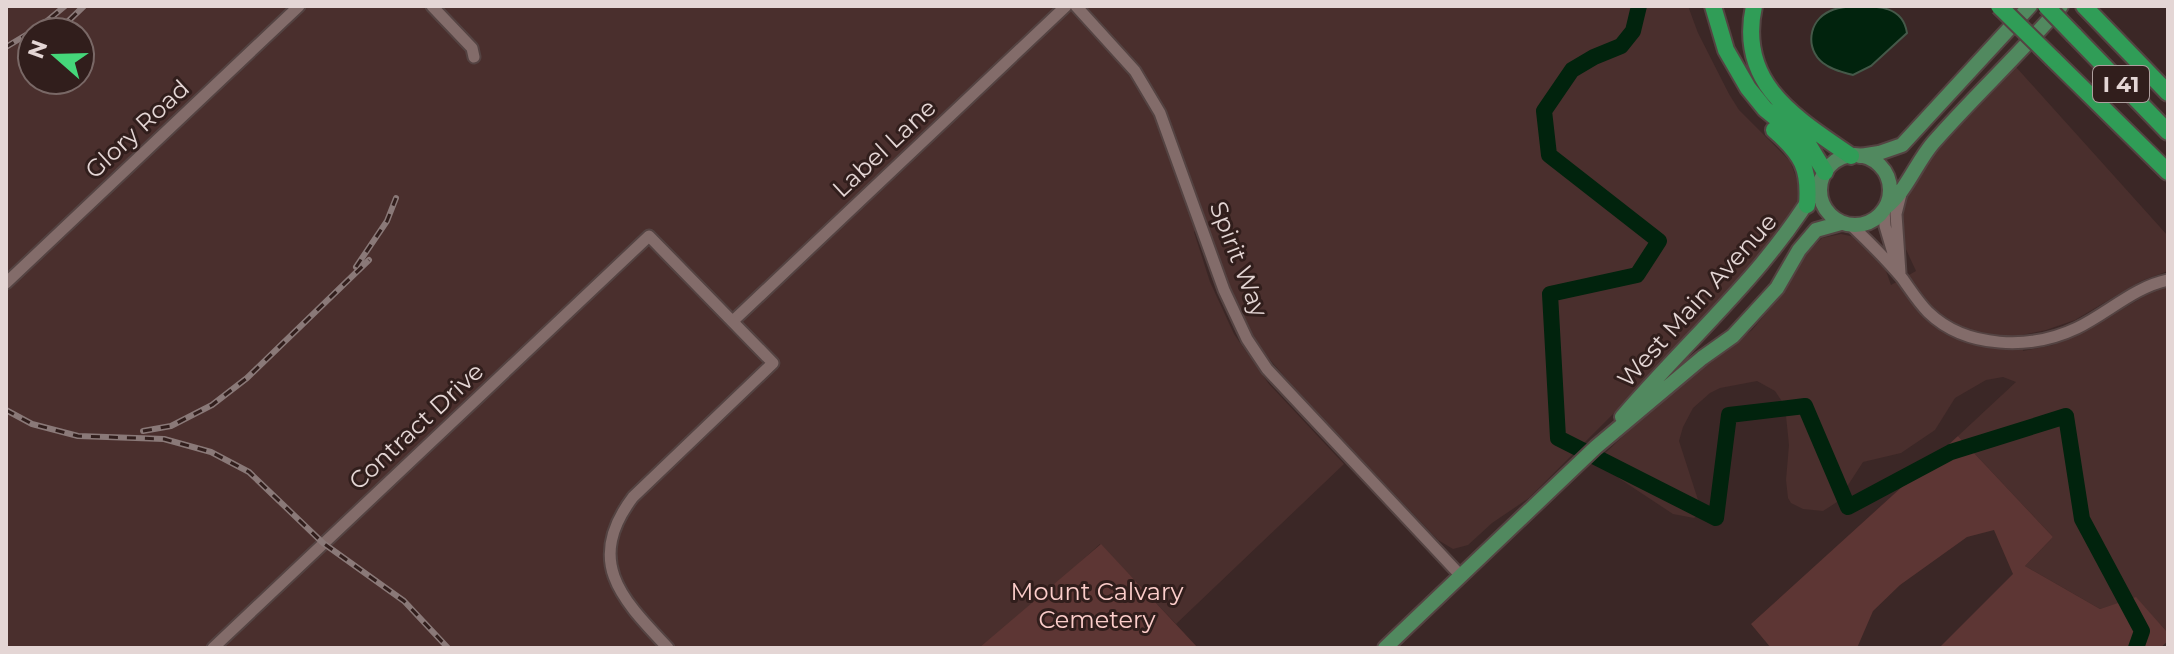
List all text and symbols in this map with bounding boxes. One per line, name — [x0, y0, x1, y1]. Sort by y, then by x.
north arrow — [16, 16, 96, 96]
text: N — [22, 36, 53, 62]
road number: I 41 — [2093, 66, 2149, 102]
street label: Glory Road — [79, 74, 195, 184]
street label: Label Lane — [826, 93, 942, 203]
street label: Spirit Way — [1204, 197, 1274, 321]
street label: West Main Avenue — [1611, 207, 1783, 393]
street label: Contract Drive — [343, 356, 489, 496]
park label: Mount Calvary Cemetery — [1011, 577, 1183, 634]

